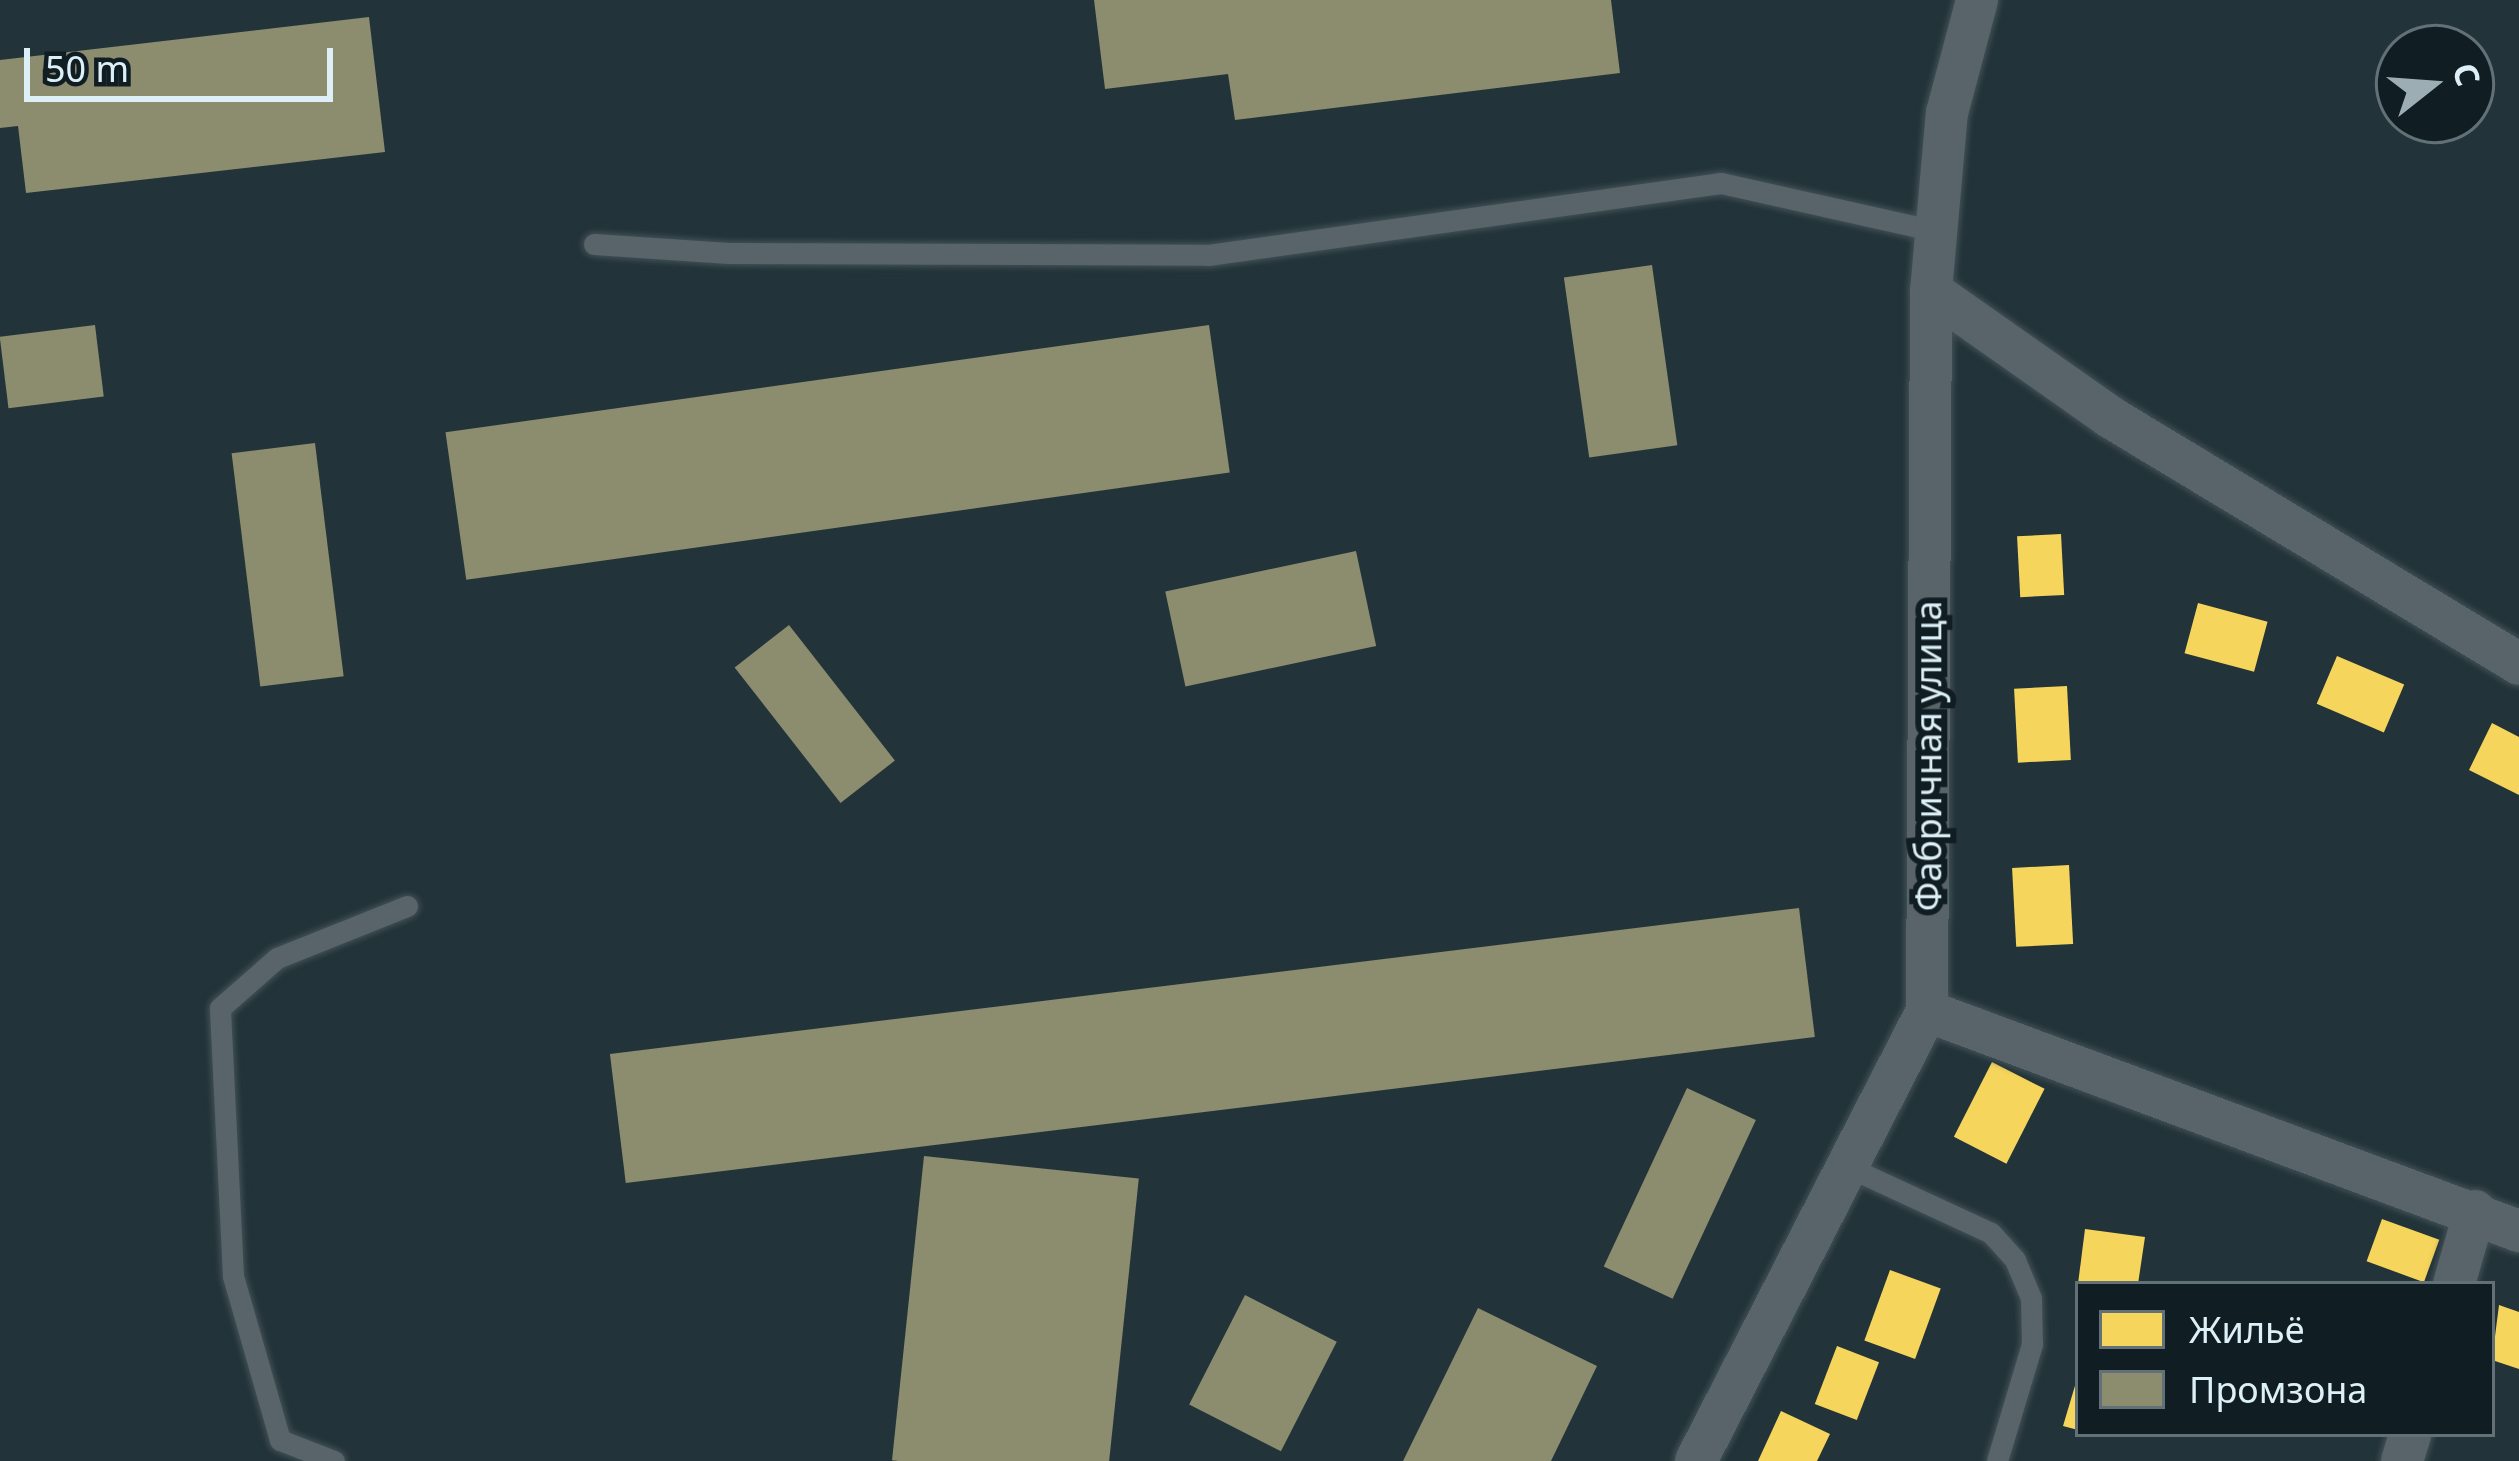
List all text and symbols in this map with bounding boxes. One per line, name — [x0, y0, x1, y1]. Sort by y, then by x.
scale bar — [30, 24, 339, 98]
north arrow — [2375, 24, 2495, 144]
text: 50 m — [45, 44, 129, 93]
text: С — [2442, 57, 2492, 91]
street label: Фабричная улица — [1906, 601, 1950, 911]
legend — [2075, 1281, 2495, 1437]
text: Жильё — [2189, 1305, 2305, 1354]
text: Промзона — [2189, 1365, 2367, 1414]

